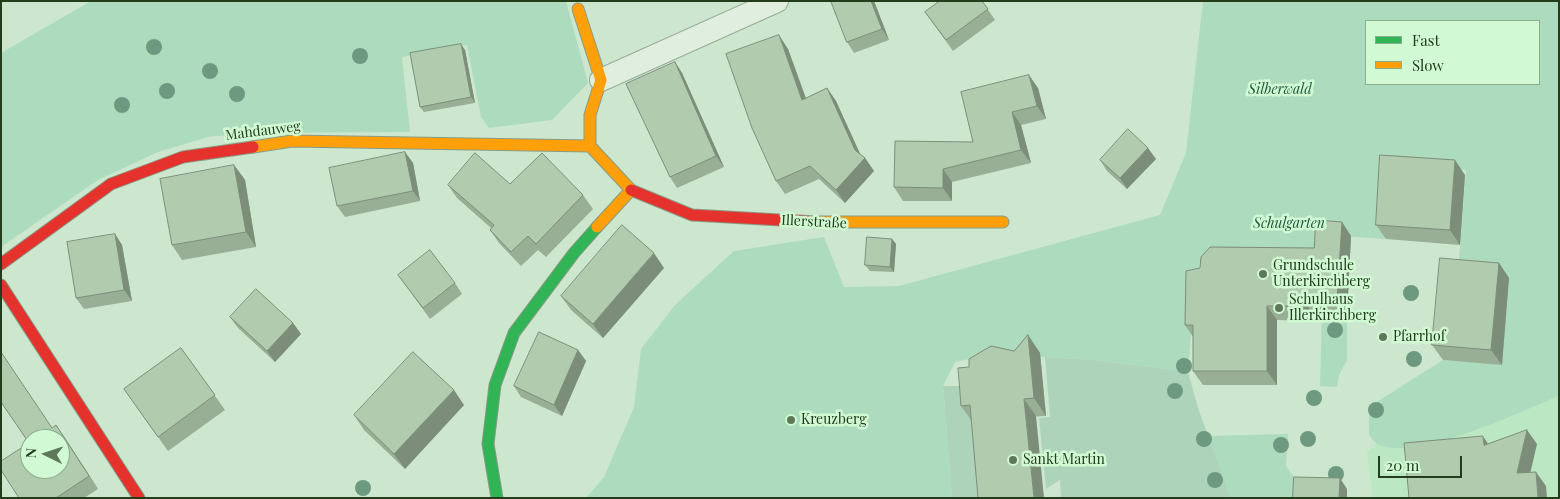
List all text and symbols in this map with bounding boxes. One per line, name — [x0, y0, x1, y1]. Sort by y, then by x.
legend — [1365, 20, 1540, 85]
text: Fast — [1412, 30, 1440, 50]
text: Slow — [1412, 55, 1444, 75]
park label: Silberwald — [1248, 82, 1312, 98]
street label: Mahdauweg — [224, 118, 302, 144]
street label: Illerstraße — [781, 212, 847, 232]
park label: Schulgarten — [1253, 216, 1325, 232]
place label: Grundschule Unterkirchberg — [1273, 258, 1370, 290]
marker: Grundschule Unterkirchberg — [1257, 268, 1269, 280]
place label: Schulhaus Illerkirchberg — [1289, 292, 1376, 324]
marker: Schulhaus Illerkirchberg — [1273, 302, 1285, 314]
place label: Pfarrhof — [1393, 329, 1445, 345]
marker: Pfarrhof — [1377, 331, 1389, 343]
place label: Kreuzberg — [801, 412, 867, 428]
marker: Kreuzberg — [785, 414, 797, 426]
north arrow — [20, 429, 70, 479]
scale bar — [1380, 446, 1464, 478]
text: N — [21, 447, 40, 459]
place label: Sankt Martin — [1023, 452, 1105, 468]
marker: Sankt Martin — [1007, 454, 1019, 466]
text: 20 m — [1386, 455, 1419, 475]

